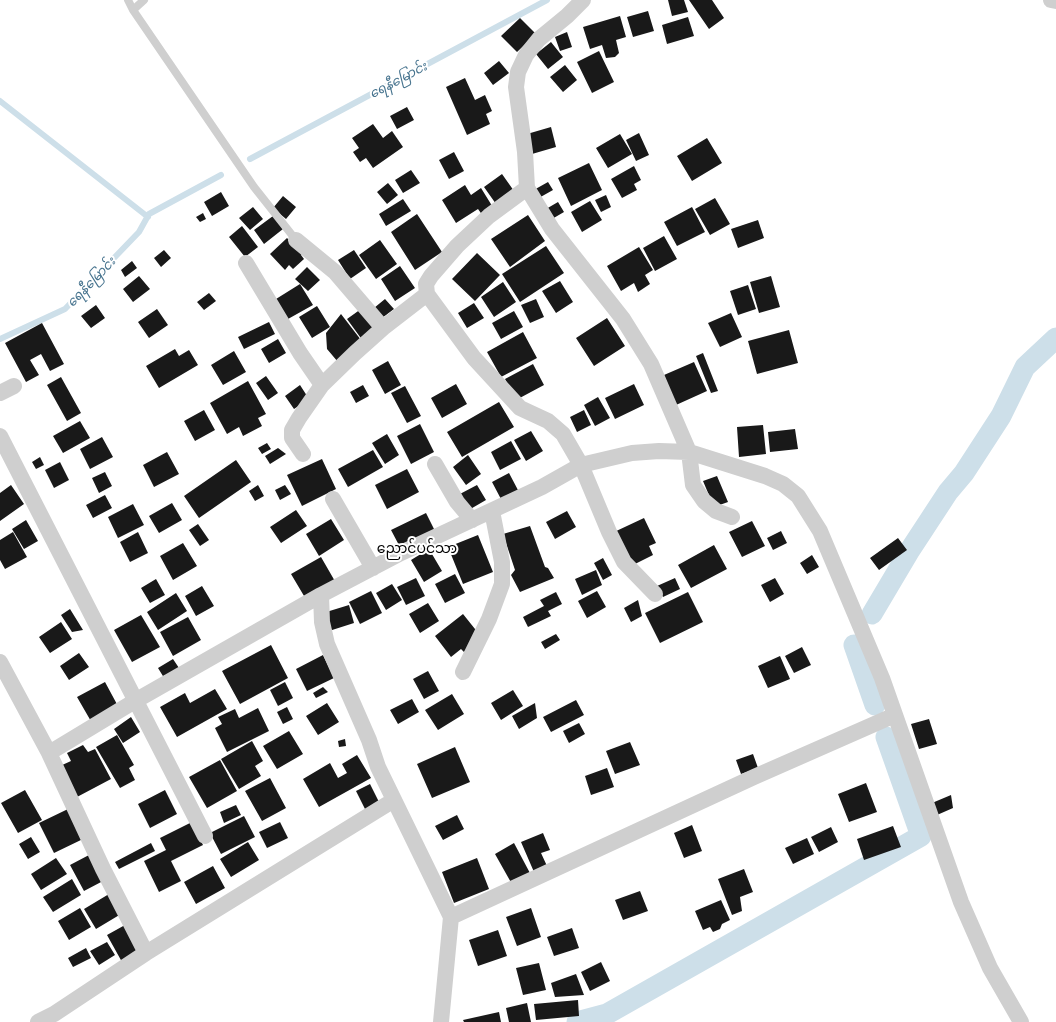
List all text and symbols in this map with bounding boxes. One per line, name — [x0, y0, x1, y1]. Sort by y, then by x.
water label: ရေနီမြောင်း — [366, 58, 430, 102]
water label: ရေနီမြောင်း — [63, 254, 119, 310]
district label: ညောင်ပင်သာ — [377, 540, 457, 556]

